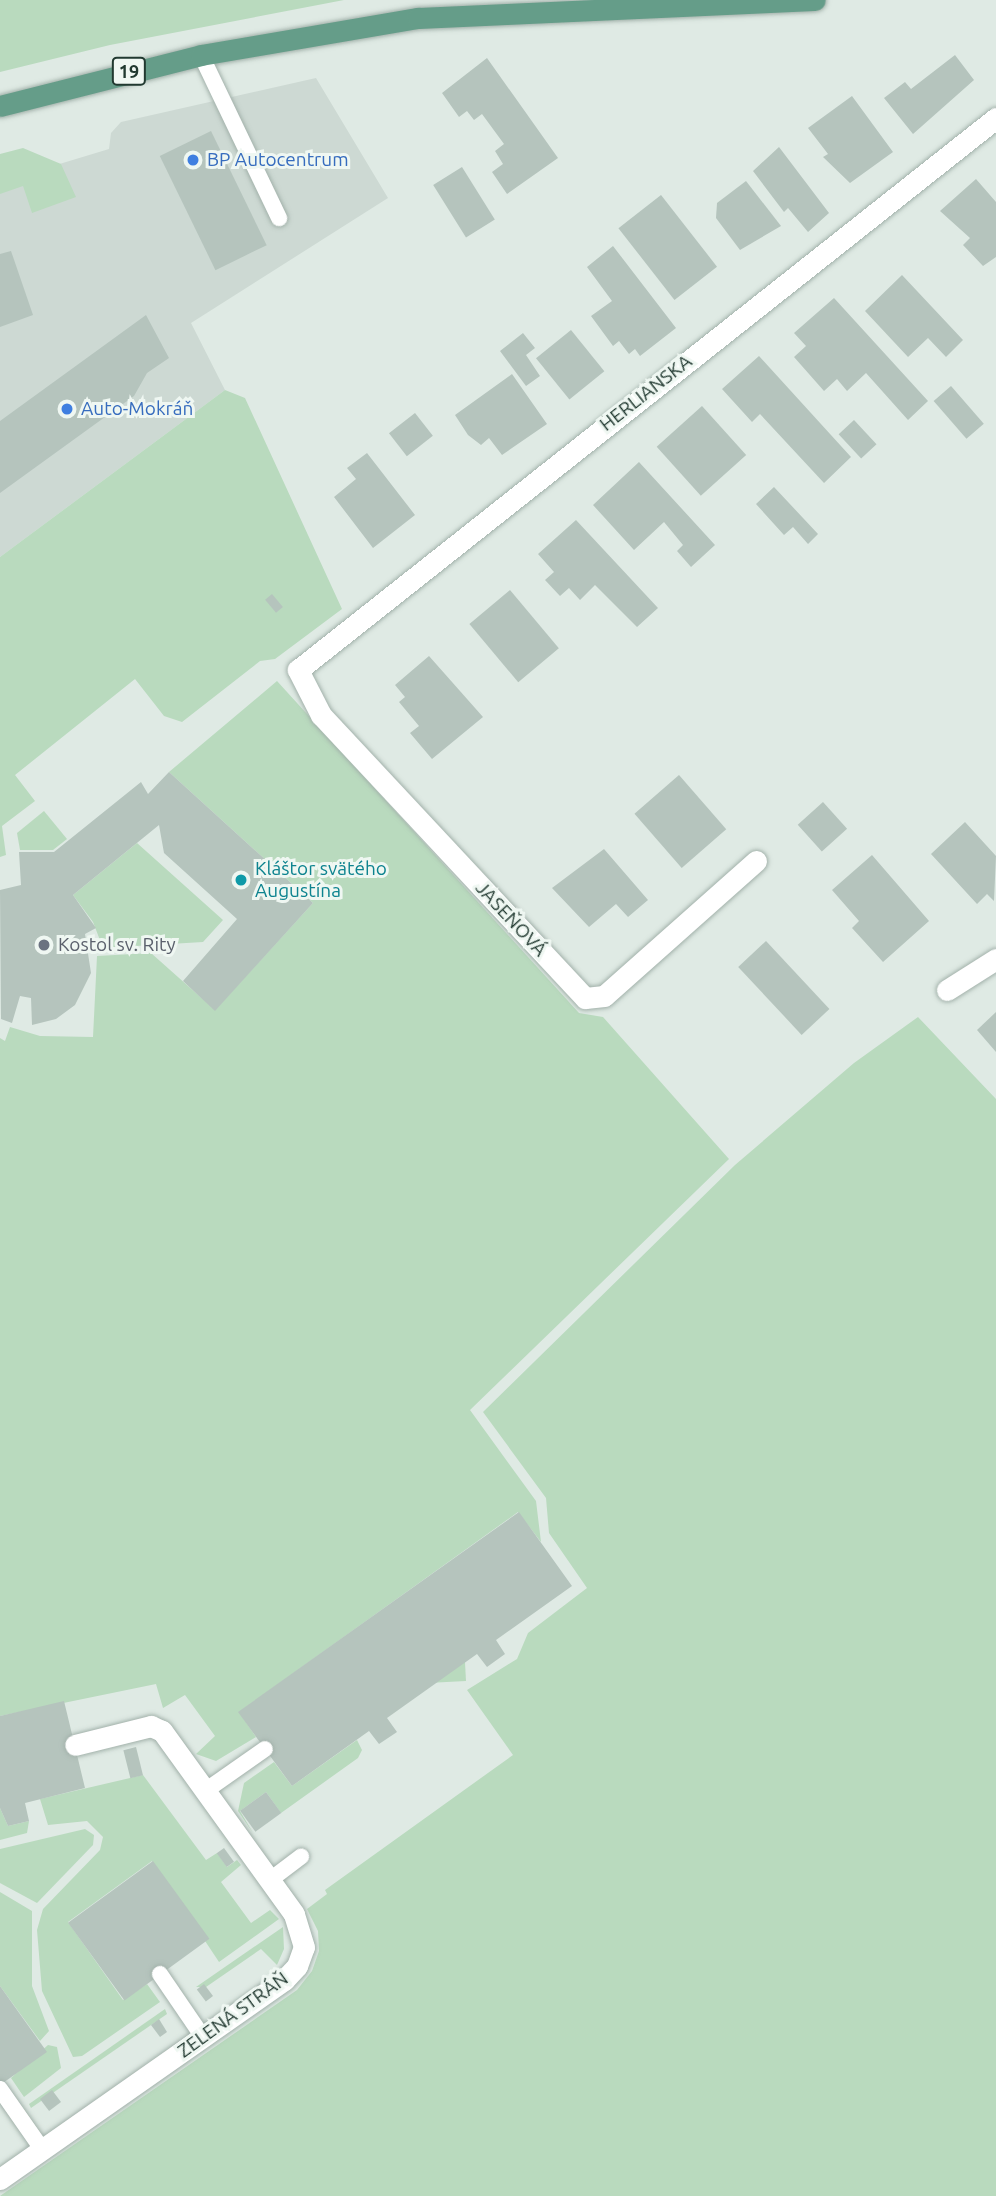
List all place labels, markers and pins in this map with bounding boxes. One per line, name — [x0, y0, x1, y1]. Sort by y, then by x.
place label: BP Autocentrum — [207, 149, 349, 171]
marker: BP Autocentrum — [185, 152, 201, 168]
place label: Auto-Mokráň — [81, 398, 193, 420]
marker: Auto-Mokráň — [59, 401, 75, 417]
place label: Kláštor svätého Augustína — [255, 858, 387, 902]
marker: Kláštor svätého Augustína — [233, 872, 249, 888]
place label: Kostol sv. Rity — [58, 934, 176, 956]
marker: Kostol sv. Rity — [36, 937, 52, 953]

